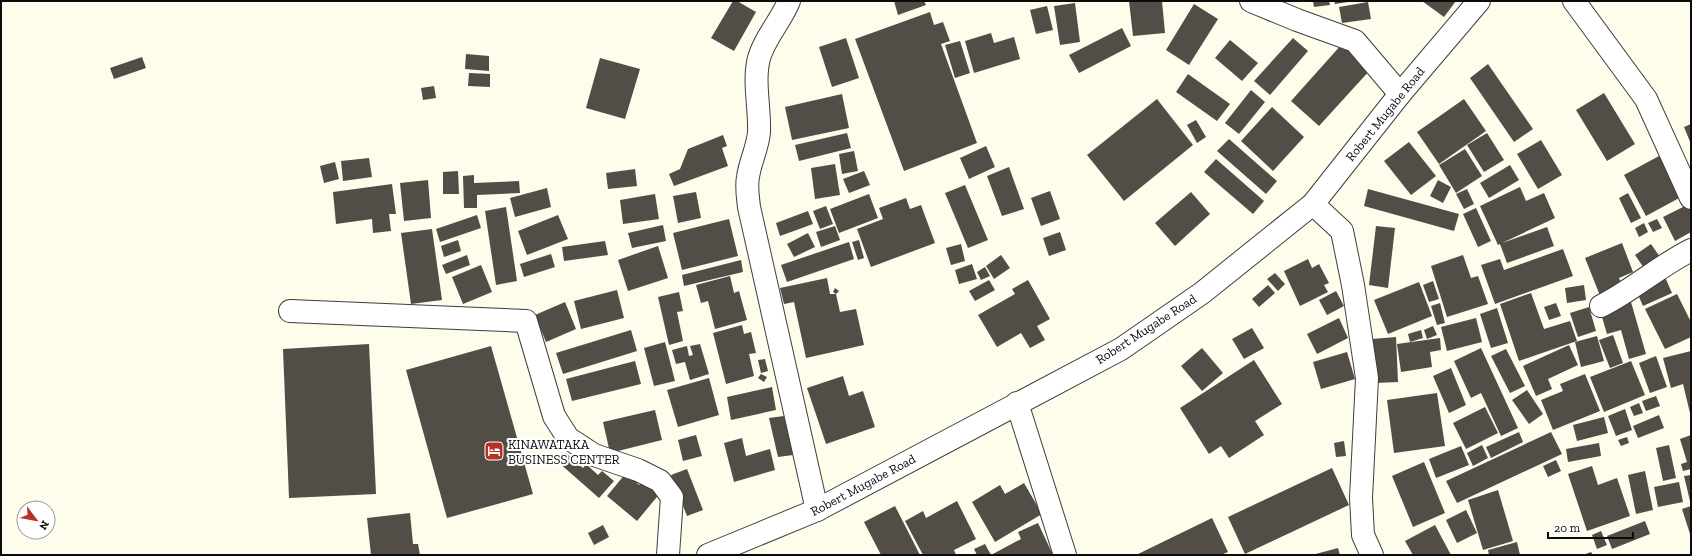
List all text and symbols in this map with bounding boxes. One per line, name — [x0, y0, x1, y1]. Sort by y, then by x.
street label: Robert Mugabe Road — [1342, 64, 1428, 164]
street label: Robert Mugabe Road — [1093, 291, 1199, 367]
place label: KINAWATAKA BUSINESS CENTER — [508, 437, 620, 467]
hotel icon: KINAWATAKA BUSINESS CENTER — [483, 440, 505, 462]
street label: Robert Mugabe Road — [808, 451, 918, 519]
north arrow — [16, 500, 56, 540]
scale bar — [1548, 514, 1633, 540]
text: N — [36, 518, 52, 533]
text: 20 m — [1554, 521, 1581, 535]

